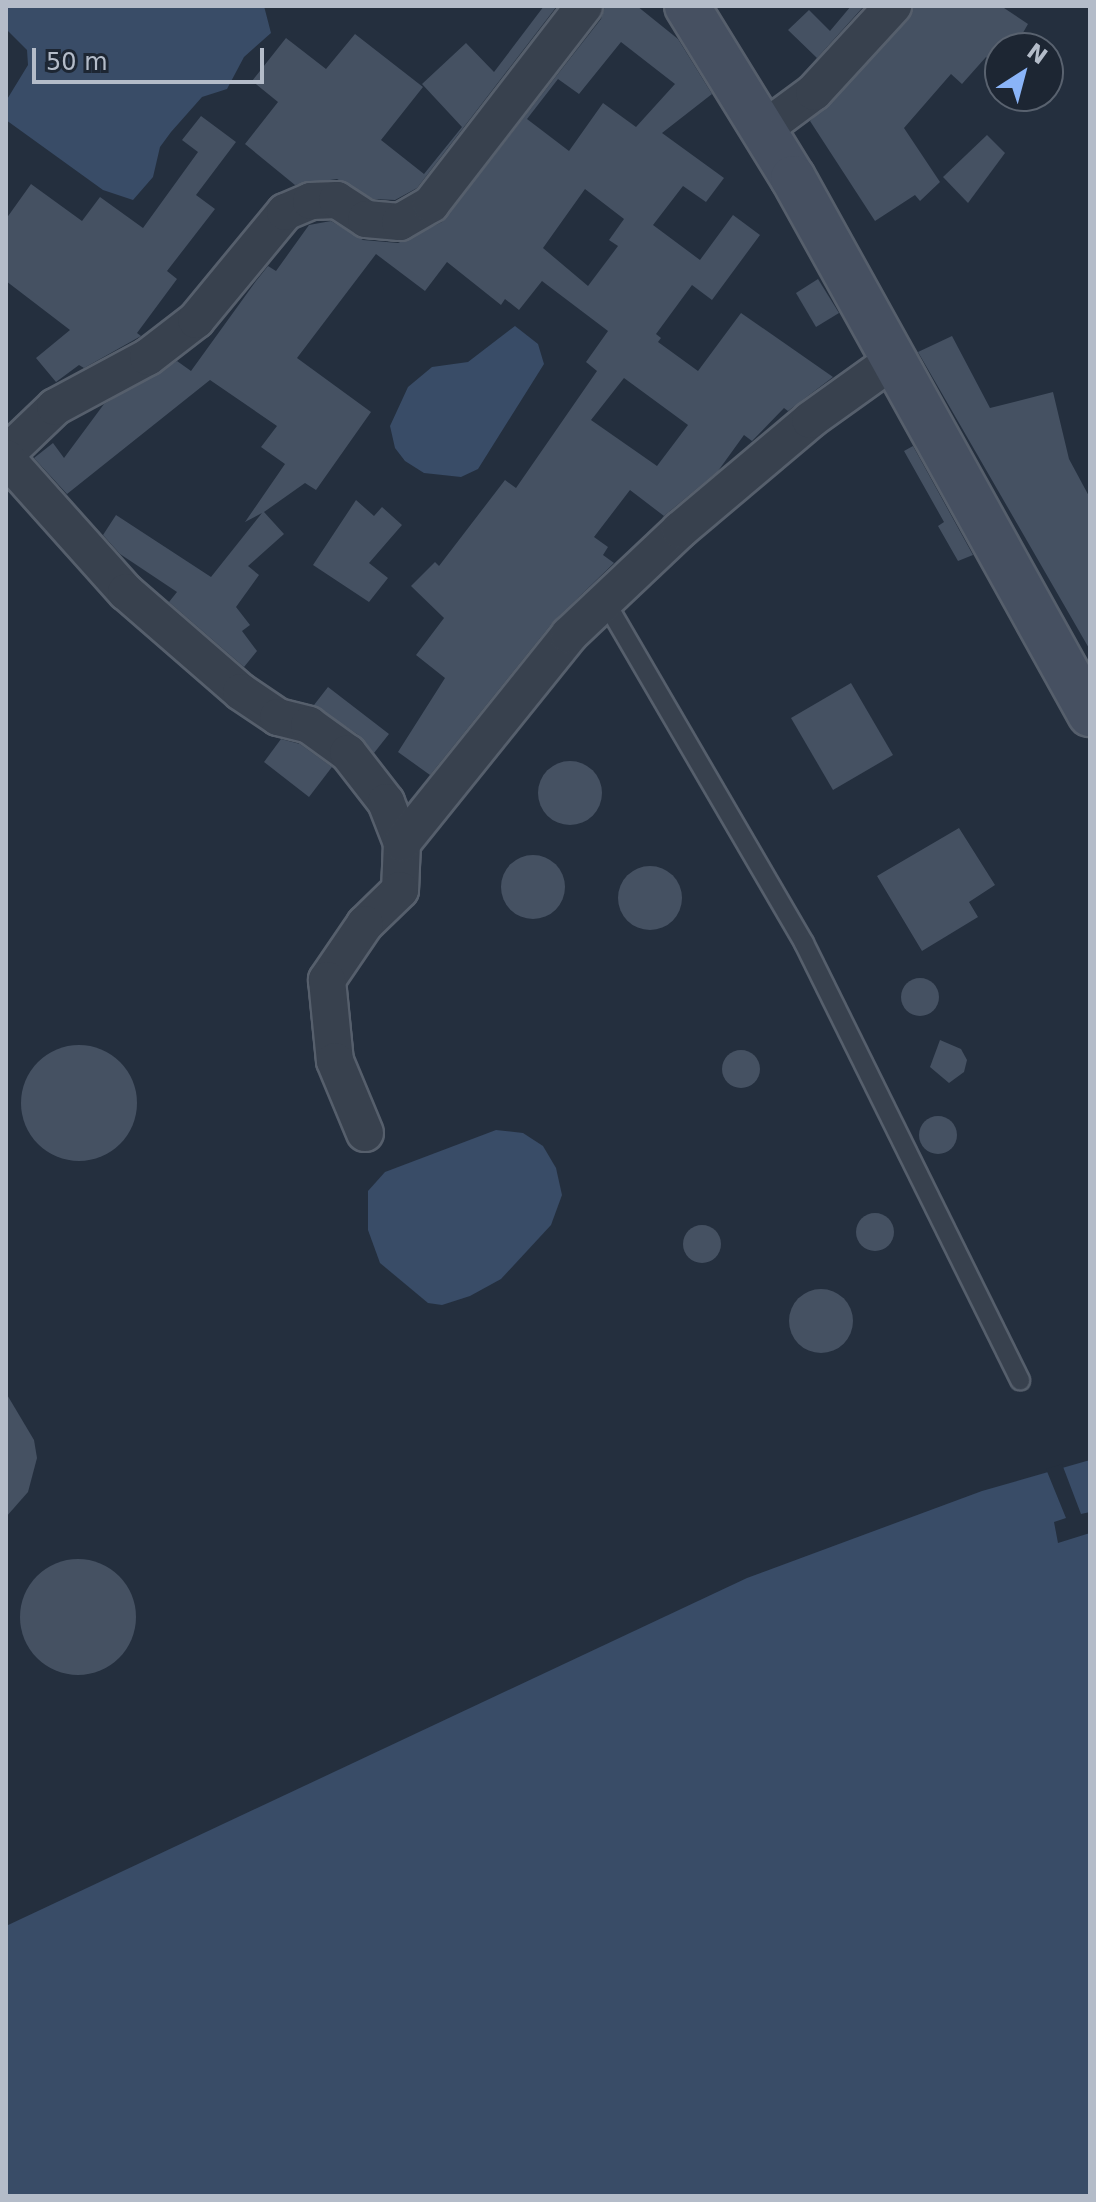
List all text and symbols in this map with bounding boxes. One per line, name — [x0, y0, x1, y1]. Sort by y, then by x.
scale bar — [36, 32, 268, 82]
north arrow — [984, 32, 1064, 112]
text: N — [1022, 38, 1052, 69]
text: 50 m — [46, 48, 108, 76]

